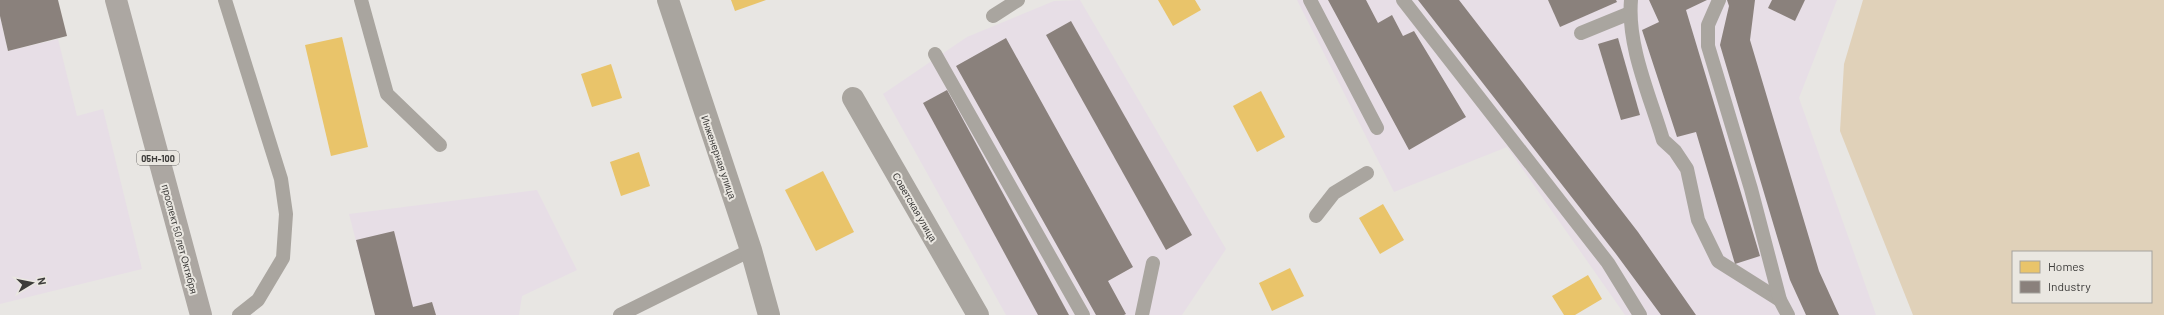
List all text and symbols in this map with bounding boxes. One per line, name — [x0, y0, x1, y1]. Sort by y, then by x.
street label: Инженерная улица — [699, 114, 739, 201]
road number: 05Н-100 — [137, 151, 179, 165]
street label: Советская улица — [890, 170, 940, 244]
street label: проспект 50 лет Октября — [160, 183, 200, 295]
legend — [2012, 251, 2152, 303]
text: Homes — [2048, 259, 2085, 273]
north arrow — [12, 263, 52, 303]
text: N — [35, 276, 49, 286]
text: Industry — [2048, 279, 2091, 293]

